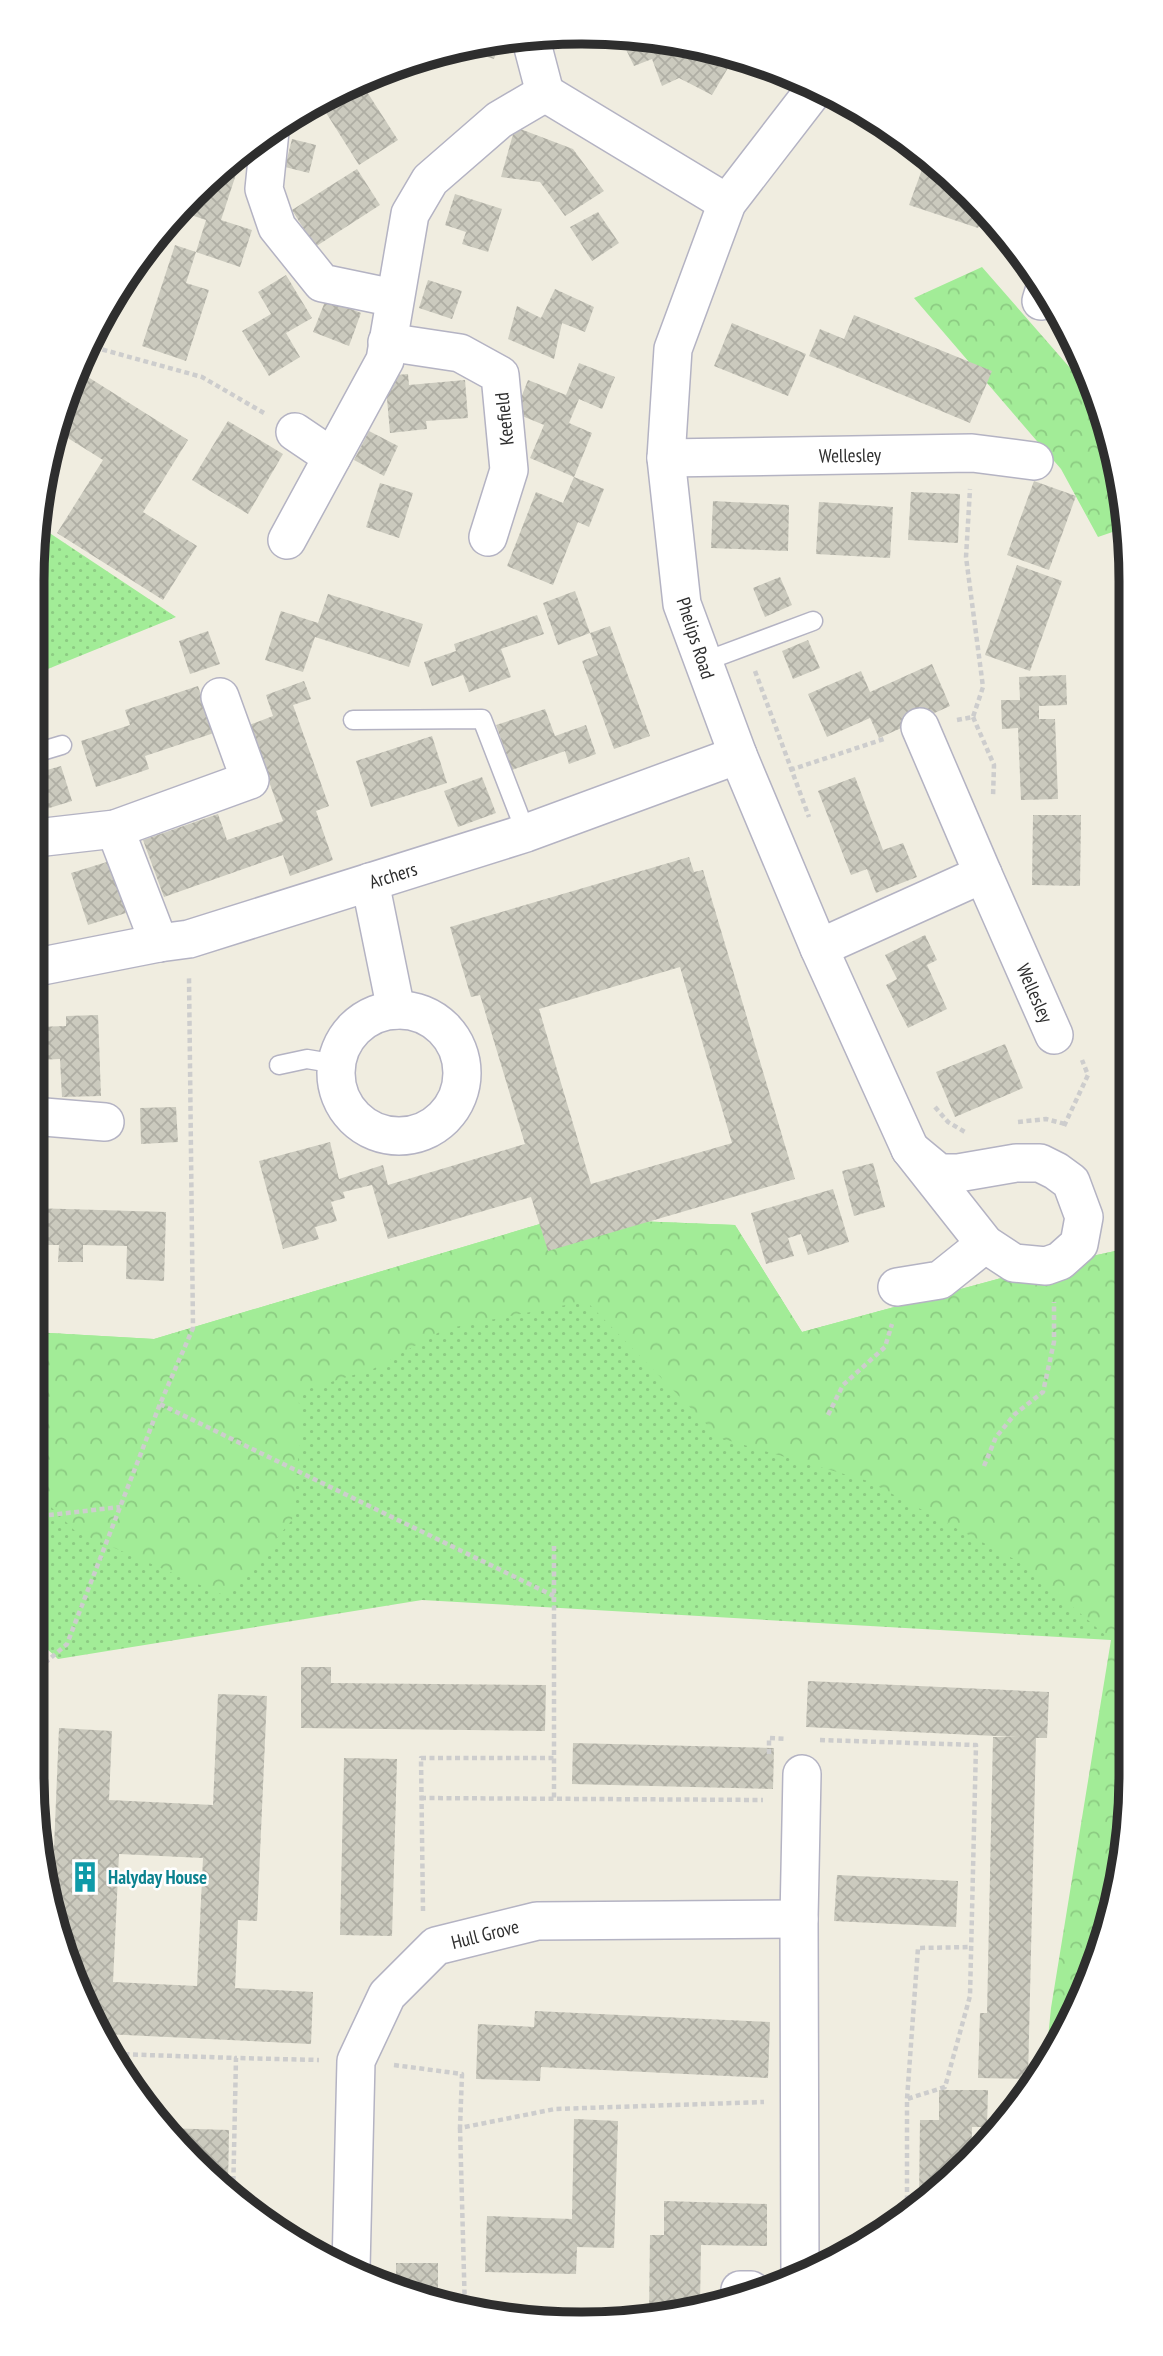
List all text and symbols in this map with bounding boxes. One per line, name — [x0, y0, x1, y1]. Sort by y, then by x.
street label: Keefield — [489, 391, 519, 447]
street label: Wellesley — [819, 442, 882, 468]
street label: Phelips Road — [672, 594, 720, 682]
street label: Archers — [366, 856, 420, 894]
street label: Wellesley — [1011, 960, 1059, 1027]
building icon: Halyday House — [68, 1860, 102, 1894]
place label: Halyday House — [108, 1865, 207, 1889]
street label: Hull Grove — [449, 1914, 522, 1954]

